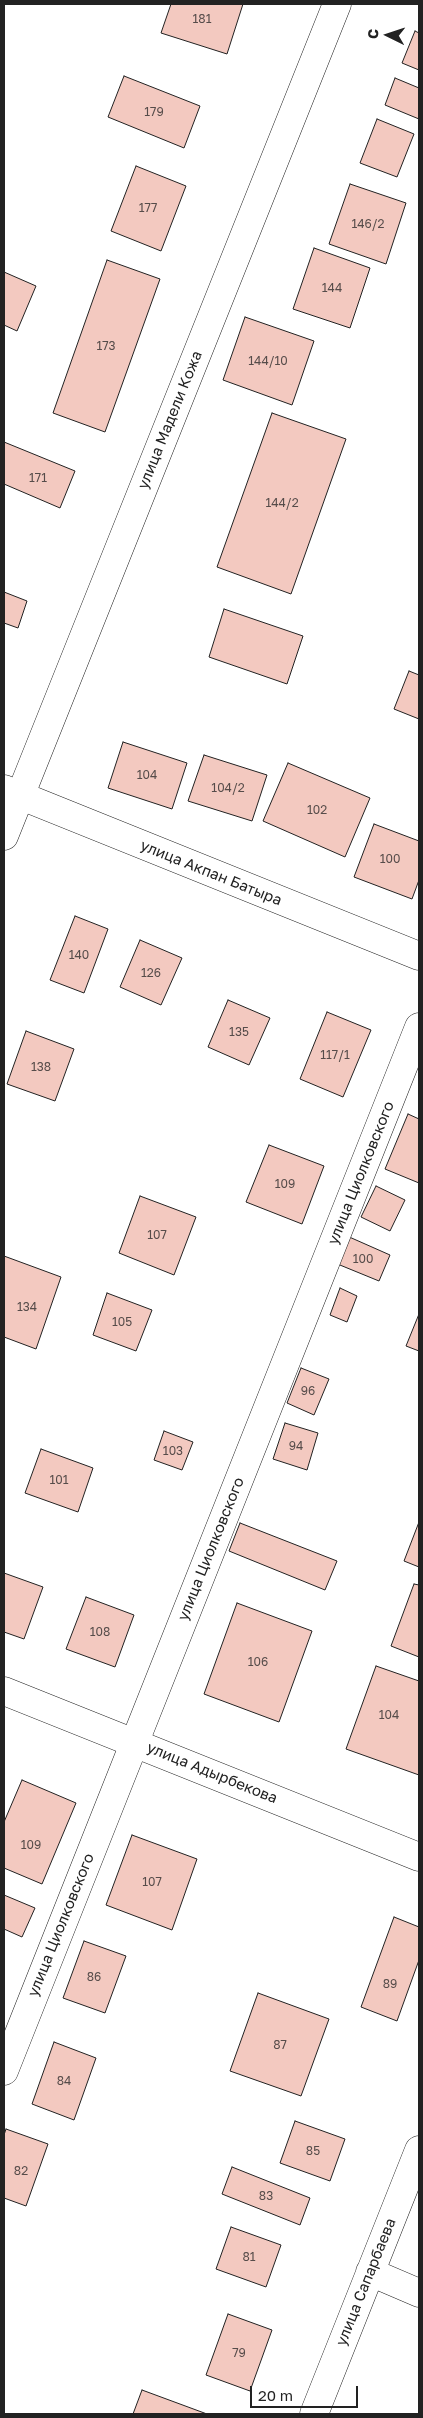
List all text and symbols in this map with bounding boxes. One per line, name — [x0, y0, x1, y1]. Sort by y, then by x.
north arrow — [363, 10, 413, 60]
house number: 181 — [193, 12, 211, 26]
text: С — [364, 28, 381, 39]
house number: 179 — [144, 105, 164, 119]
house number: 177 — [139, 201, 157, 215]
house number: 146/2 — [351, 217, 385, 231]
house number: 144 — [322, 281, 342, 295]
house number: 173 — [96, 339, 116, 353]
street label: улица Мадели Кожа — [134, 348, 206, 492]
house number: 144/10 — [248, 354, 288, 368]
house number: 171 — [29, 471, 47, 485]
house number: 144/2 — [265, 496, 299, 510]
house number: 104 — [137, 768, 157, 782]
house number: 104/2 — [211, 781, 245, 795]
house number: 102 — [307, 803, 327, 817]
street label: улица Акпан Батыра — [138, 836, 284, 910]
house number: 100 — [380, 852, 400, 866]
house number: 140 — [69, 948, 89, 962]
house number: 126 — [141, 966, 161, 980]
house number: 135 — [229, 1025, 249, 1039]
house number: 117/1 — [320, 1048, 350, 1062]
house number: 138 — [31, 1060, 51, 1074]
street label: улица Циолковского — [324, 1099, 398, 1247]
house number: 109 — [275, 1177, 295, 1191]
house number: 107 — [147, 1228, 167, 1242]
house number: 100 — [353, 1252, 373, 1266]
house number: 134 — [17, 1300, 37, 1314]
house number: 105 — [112, 1315, 132, 1329]
house number: 96 — [301, 1384, 315, 1398]
house number: 94 — [289, 1439, 303, 1453]
house number: 103 — [163, 1444, 183, 1458]
house number: 101 — [49, 1473, 69, 1487]
street label: улица Циолковского — [174, 1475, 248, 1623]
house number: 108 — [90, 1625, 110, 1639]
house number: 106 — [248, 1655, 268, 1669]
house number: 104 — [379, 1708, 399, 1722]
street label: улица Адырбекова — [144, 1739, 280, 1807]
house number: 109 — [21, 1838, 41, 1852]
street label: улица Циолковского — [24, 1851, 98, 1999]
house number: 107 — [142, 1875, 162, 1889]
house number: 86 — [87, 1970, 101, 1984]
house number: 89 — [383, 1977, 397, 1991]
house number: 87 — [273, 2038, 287, 2052]
house number: 84 — [57, 2074, 71, 2088]
house number: 85 — [306, 2144, 320, 2158]
house number: 82 — [14, 2164, 28, 2178]
house number: 83 — [259, 2189, 273, 2203]
street label: улица Сапарбаева — [332, 2216, 400, 2348]
house number: 81 — [242, 2250, 256, 2264]
house number: 79 — [232, 2346, 246, 2360]
scale bar — [253, 2376, 360, 2408]
text: 20 m — [258, 2386, 293, 2404]

